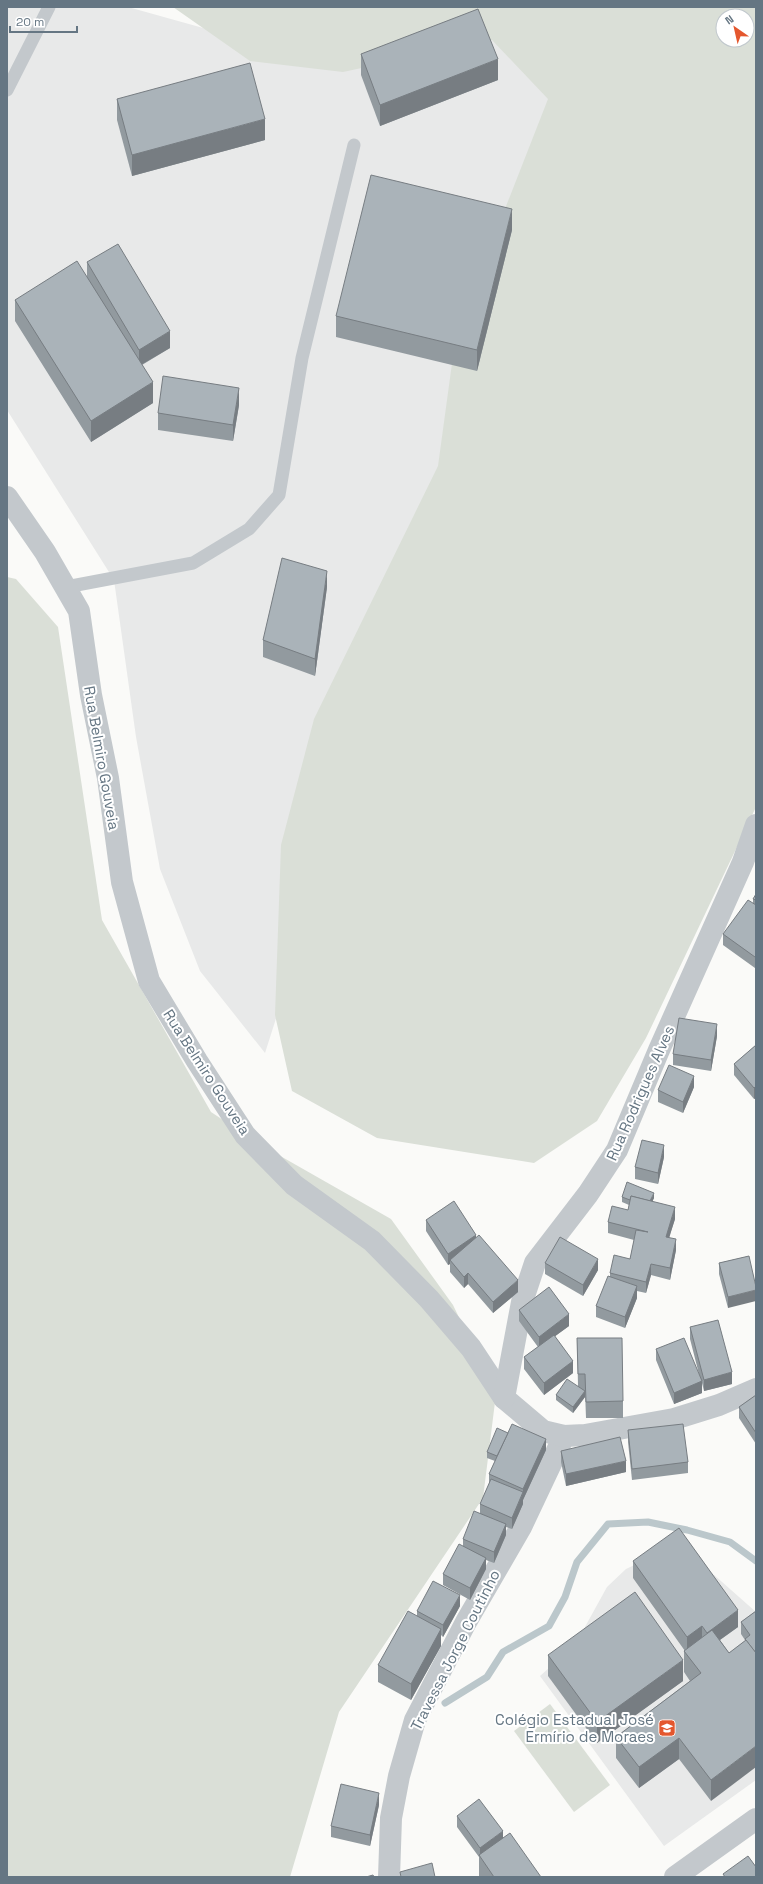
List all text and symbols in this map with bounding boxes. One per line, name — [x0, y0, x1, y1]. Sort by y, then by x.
scale bar — [10, 8, 77, 34]
north arrow — [715, 8, 755, 48]
text: N — [722, 12, 736, 28]
text: 20 m — [16, 14, 44, 30]
street label: Rua Belmiro Gouveia — [80, 684, 124, 832]
street label: Rua Belmiro Gouveia — [159, 1006, 255, 1139]
street label: Rua Rodrigues Alves — [602, 1022, 678, 1163]
street label: Travessa Jorge Coutinho — [406, 1566, 504, 1734]
place label: Colégio Estadual José Ermírio de Moraes — [495, 1710, 654, 1746]
school or university icon: Colégio Estadual José Ermírio de Moraes — [657, 1718, 677, 1738]

